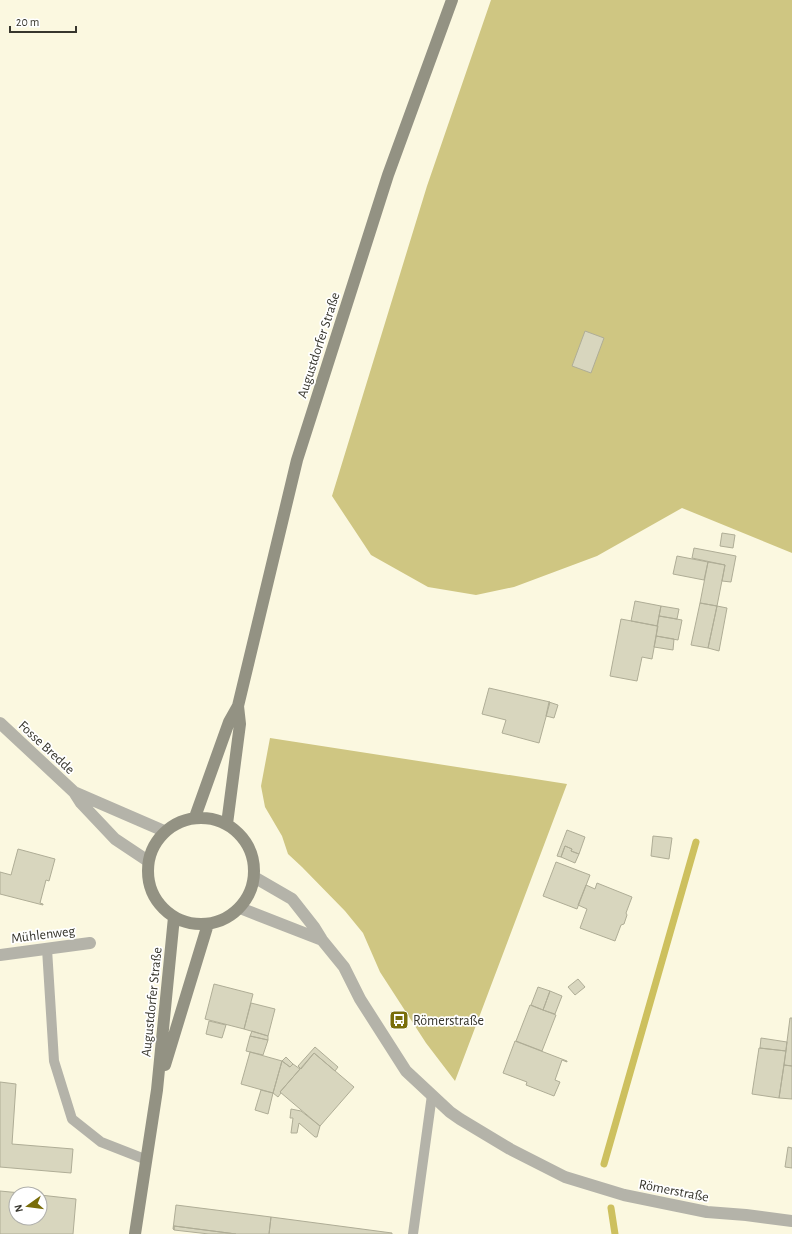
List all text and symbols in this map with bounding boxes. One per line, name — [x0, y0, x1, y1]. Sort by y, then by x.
scale bar — [10, 8, 76, 34]
text: 20 m — [16, 16, 39, 28]
street label: Augustdorfer Straße — [295, 291, 343, 400]
street label: Fosse Bredde — [16, 718, 77, 777]
street label: Mühlenweg — [10, 924, 76, 946]
street label: Augustdorfer Straße — [139, 947, 165, 1058]
bus stop icon: Römerstraße — [388, 1009, 410, 1031]
place label: Römerstraße — [413, 1014, 484, 1028]
street label: Römerstraße — [638, 1177, 710, 1205]
north arrow — [8, 1186, 48, 1226]
text: N — [13, 1203, 25, 1213]

